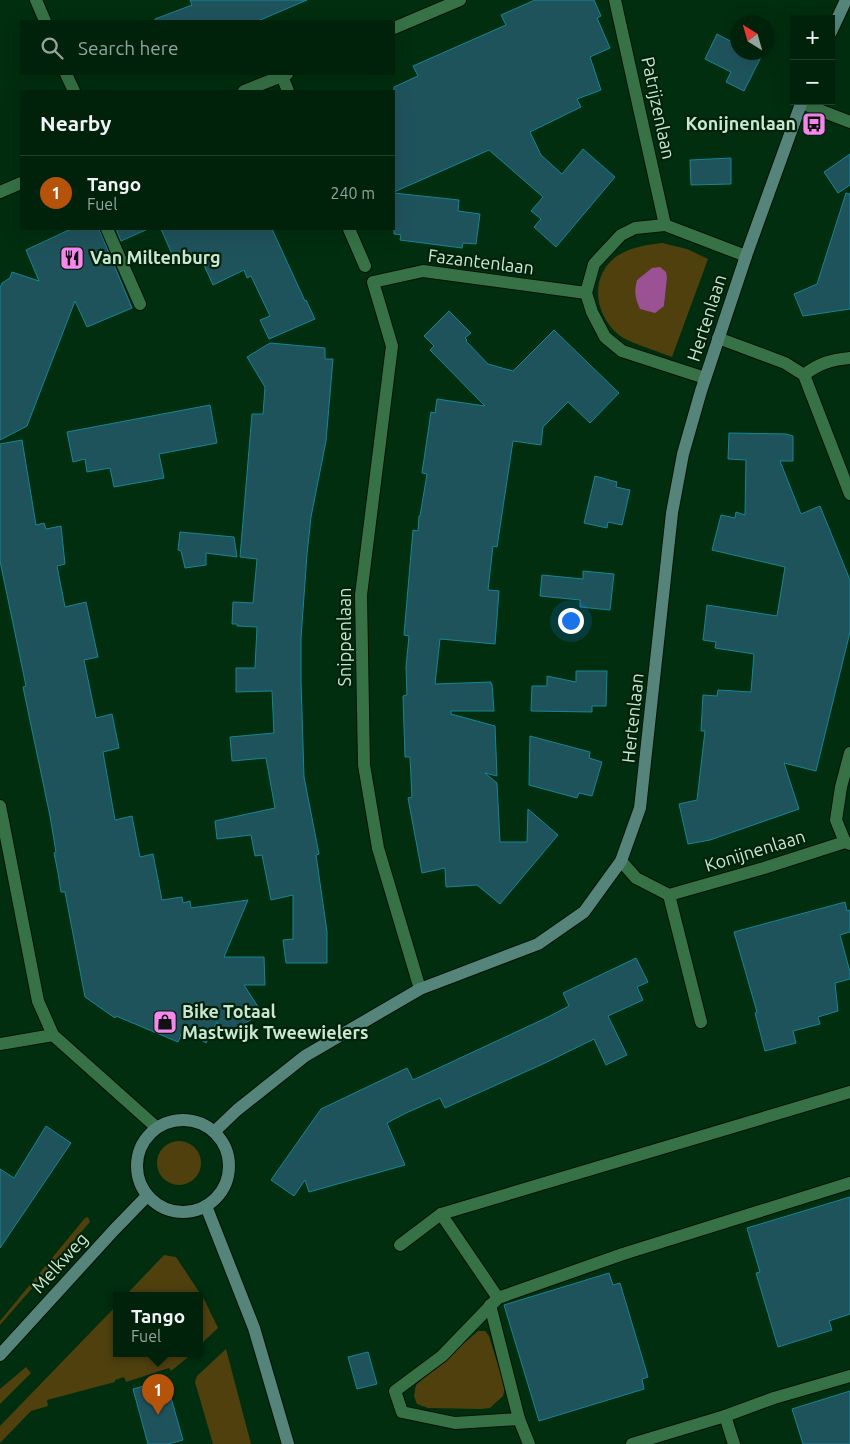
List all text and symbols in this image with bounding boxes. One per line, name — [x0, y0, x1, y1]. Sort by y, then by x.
north arrow — [730, 15, 775, 60]
map controls — [790, 15, 835, 105]
button: + — [790, 15, 835, 60]
search box — [20, 20, 395, 75]
icon: search — [38, 34, 66, 62]
text: Search here — [78, 37, 178, 59]
street label: Patrijzenlaan — [638, 55, 680, 161]
button: − — [790, 60, 835, 105]
text: Nearby — [40, 111, 111, 135]
bus stop icon: Konijnenlaan — [801, 111, 827, 137]
place label: Konijnenlaan — [686, 113, 796, 133]
text: Tango — [87, 173, 141, 195]
text: 1 — [51, 184, 61, 202]
text: 240 m — [330, 184, 375, 202]
text: Fuel — [87, 195, 117, 213]
restaurant icon: Van Miltenburg — [59, 245, 85, 271]
street label: Fazantenlaan — [427, 245, 535, 277]
place label: Van Miltenburg — [90, 247, 221, 267]
street label: Hertenlaan — [683, 272, 729, 364]
street label: Snippenlaan — [334, 588, 354, 686]
your location — [558, 608, 584, 634]
street label: Hertenlaan — [617, 672, 647, 764]
street label: Konijnenlaan — [702, 825, 808, 875]
place label: Bike Totaal Mastwijk Tweewielers — [182, 1001, 368, 1042]
shop icon: Bike Totaal Mastwijk Tweewielers — [152, 1009, 178, 1035]
street label: Melkweg — [27, 1228, 91, 1296]
popup — [113, 1292, 203, 1357]
text: Tango — [131, 1305, 185, 1327]
text: Fuel — [131, 1327, 161, 1345]
pin: 1 — [142, 1374, 174, 1415]

